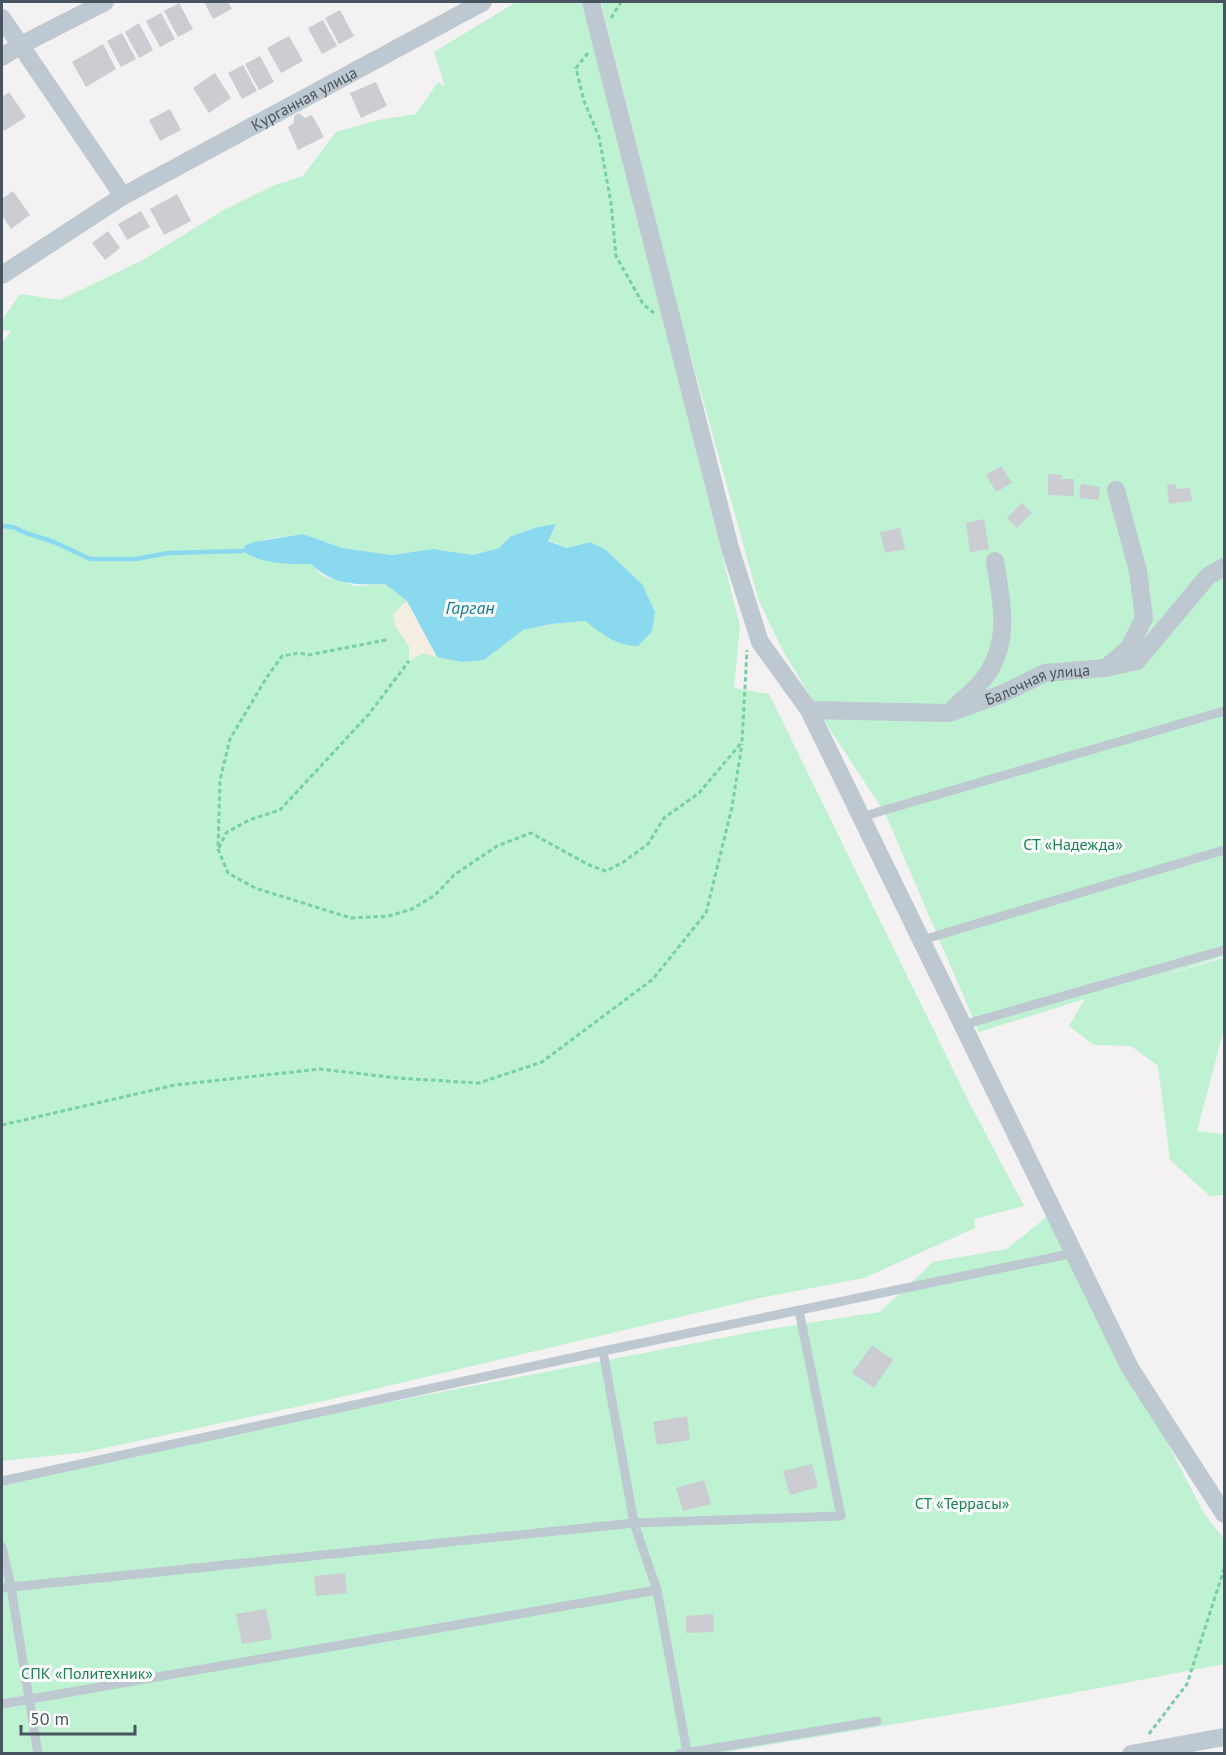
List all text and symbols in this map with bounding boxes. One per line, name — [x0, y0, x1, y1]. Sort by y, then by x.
street label: Курганная улица — [247, 62, 360, 135]
water label: Гарган — [445, 596, 495, 619]
street label: Балочная улица — [982, 659, 1091, 709]
park label: СТ «Надежда» — [1023, 834, 1123, 854]
park label: СТ «Террасы» — [915, 1493, 1010, 1513]
park label: СПК «Политехник» — [21, 1663, 153, 1683]
scale bar — [21, 1698, 135, 1736]
text: 50 m — [30, 1707, 69, 1730]

